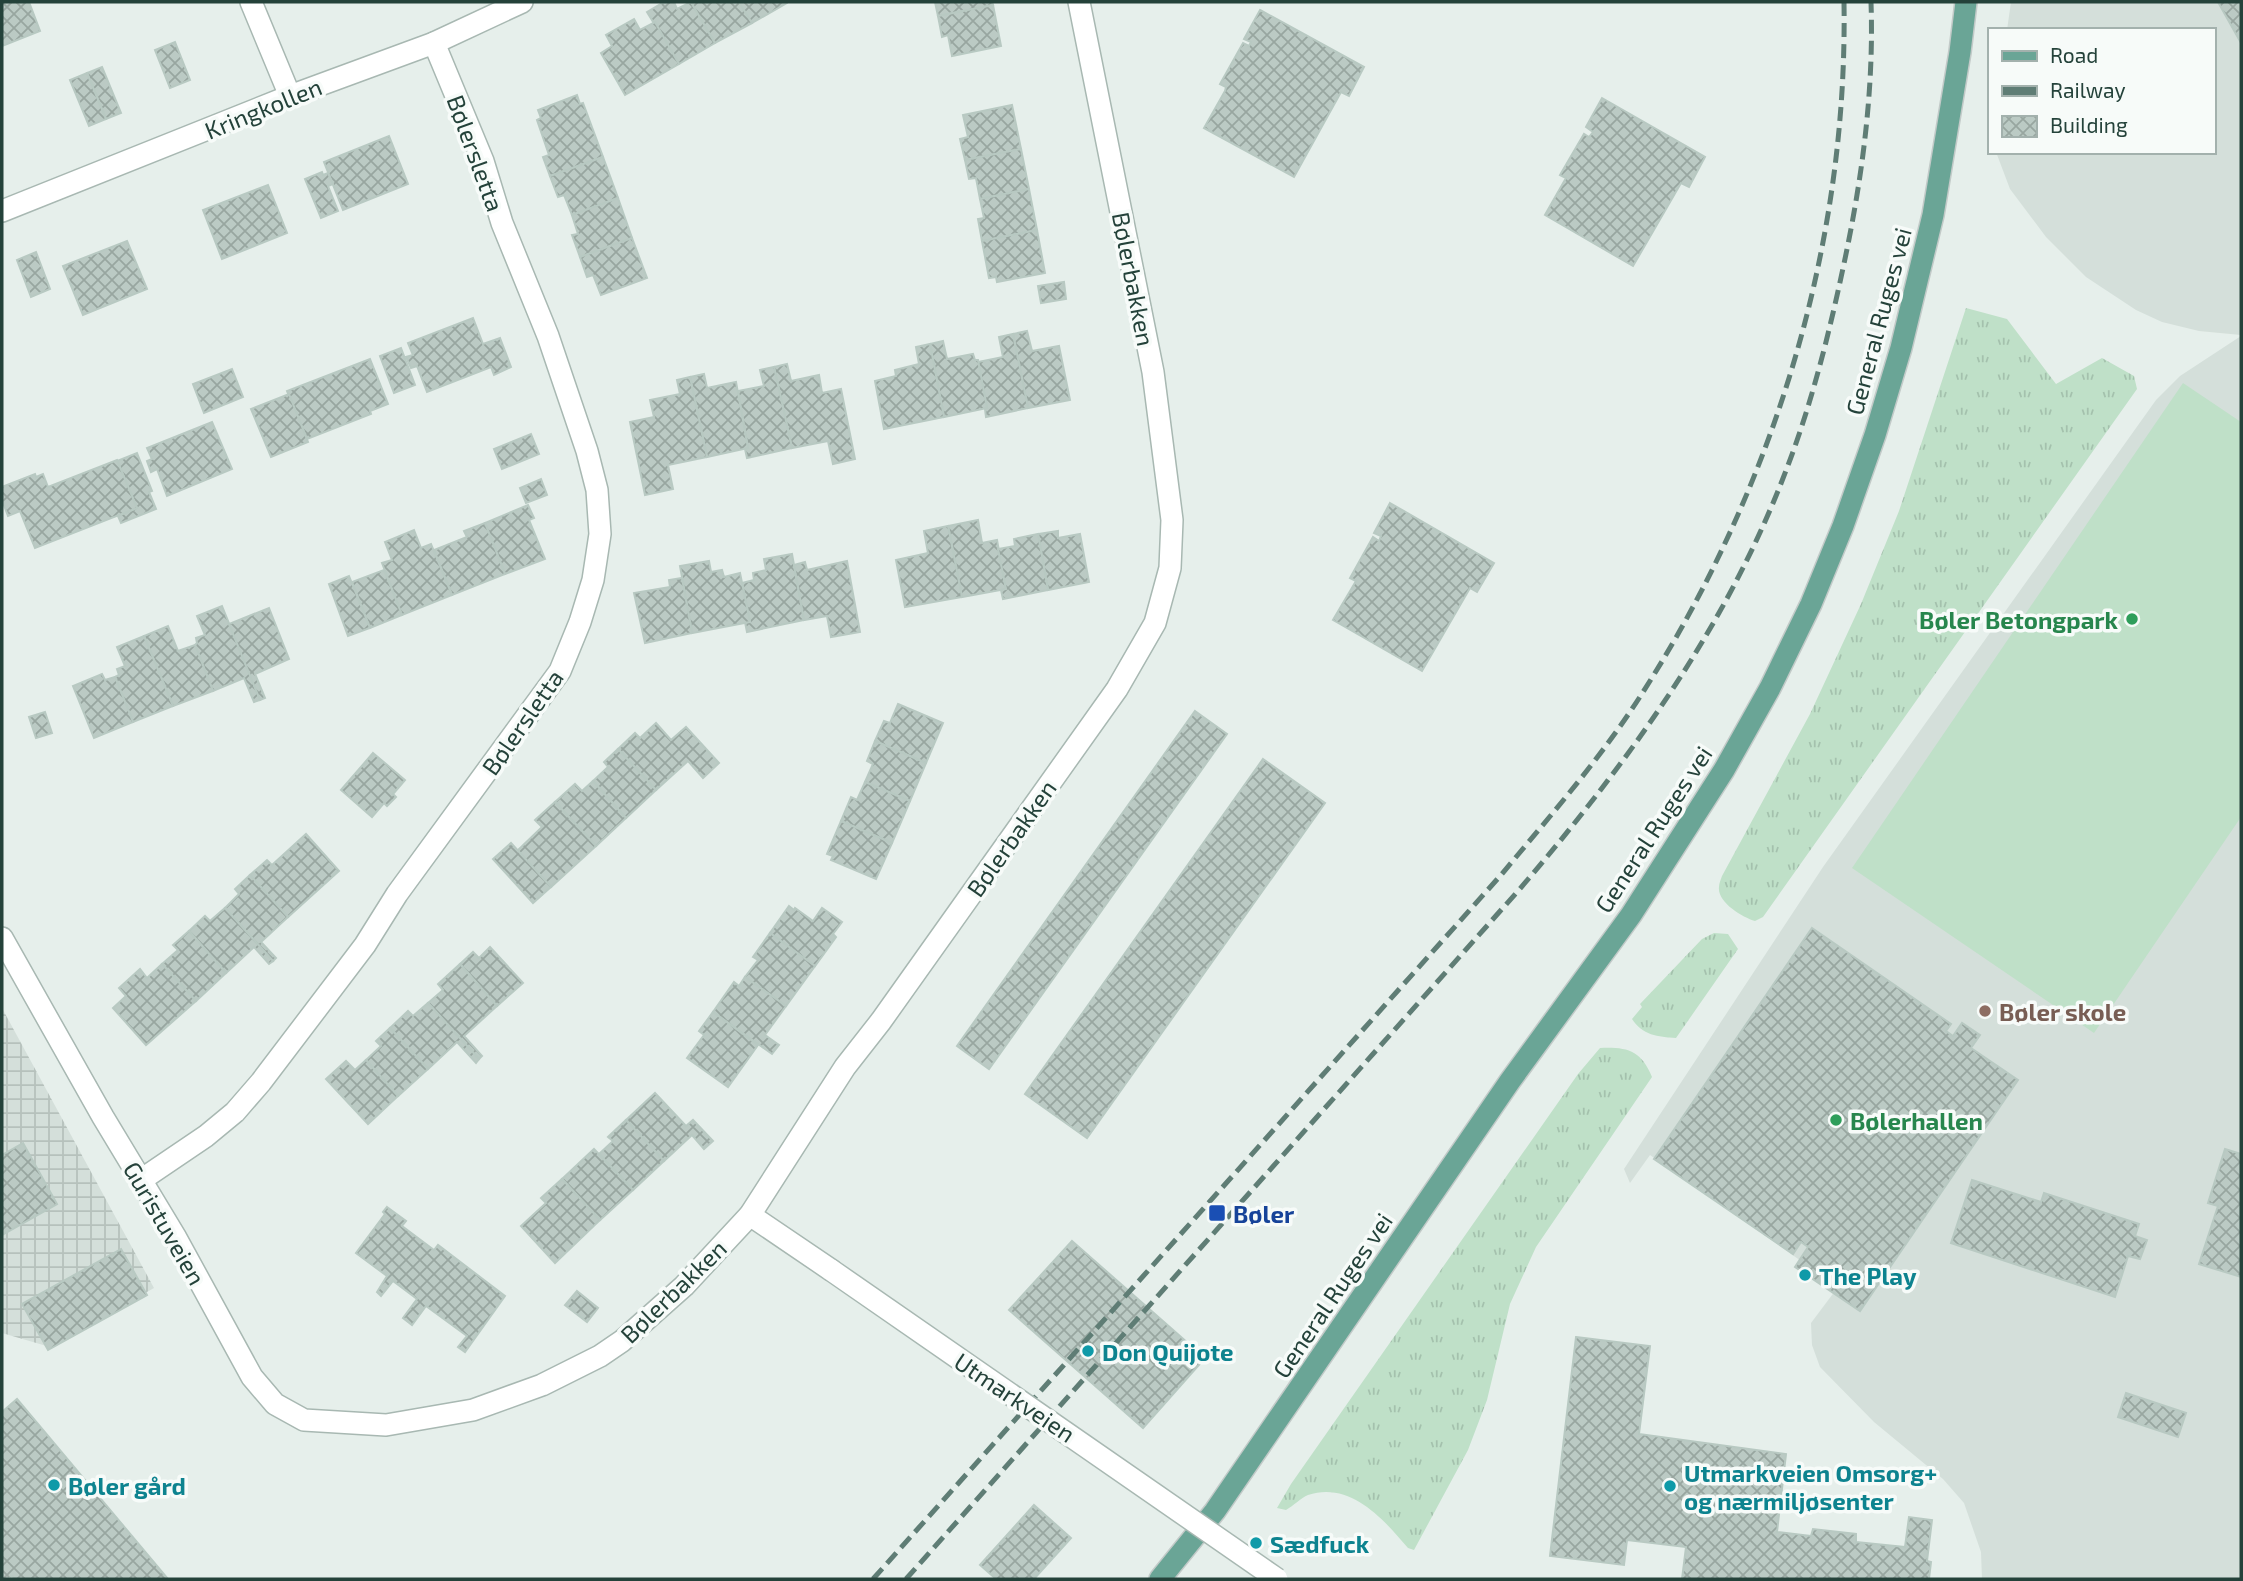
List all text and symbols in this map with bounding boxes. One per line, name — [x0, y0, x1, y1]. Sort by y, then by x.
legend — [1988, 28, 2215, 154]
text: Road — [2050, 42, 2098, 67]
street label: Kringkollen — [200, 71, 326, 145]
text: Railway — [2050, 77, 2126, 102]
street label: Bølersletta — [442, 91, 510, 215]
text: Building — [2050, 112, 2128, 137]
street label: Bølerbakken — [1107, 210, 1161, 348]
street label: General Ruges vei — [1839, 224, 1917, 418]
place label: Bøler Betongpark — [1919, 605, 2119, 634]
marker: Bøler Betongpark — [2124, 611, 2140, 627]
street label: Bølersletta — [475, 664, 569, 780]
street label: General Ruges vei — [1588, 740, 1718, 918]
street label: Bølerbakken — [960, 774, 1062, 902]
place label: Bøler skole — [1999, 997, 2126, 1026]
marker: Bøler skole — [1977, 1003, 1993, 1019]
place label: Bølerhallen — [1850, 1106, 1983, 1135]
marker: Bølerhallen — [1828, 1112, 1844, 1128]
street label: Guristuveien — [118, 1156, 212, 1290]
place label: Bøler — [1233, 1199, 1295, 1228]
marker: Bøler — [1207, 1203, 1227, 1223]
street label: General Ruges vei — [1266, 1207, 1398, 1383]
street label: Bølerbakken — [614, 1233, 732, 1349]
place label: The Play — [1819, 1261, 1917, 1290]
marker: The Play — [1797, 1267, 1813, 1283]
place label: Don Quijote — [1102, 1337, 1234, 1367]
marker: Don Quijote — [1080, 1343, 1096, 1359]
street label: Utmarkveien — [949, 1346, 1081, 1448]
place label: Utmarkveien Omsorg+ og nærmiljøsenter — [1684, 1458, 1937, 1515]
place label: Bøler gård — [68, 1471, 186, 1500]
marker: Bøler gård — [46, 1477, 62, 1493]
marker: Utmarkveien Omsorg+ og nærmiljøsenter — [1662, 1478, 1678, 1494]
place label: Sædfuck — [1270, 1529, 1370, 1558]
marker: Sædfuck — [1248, 1535, 1264, 1551]

